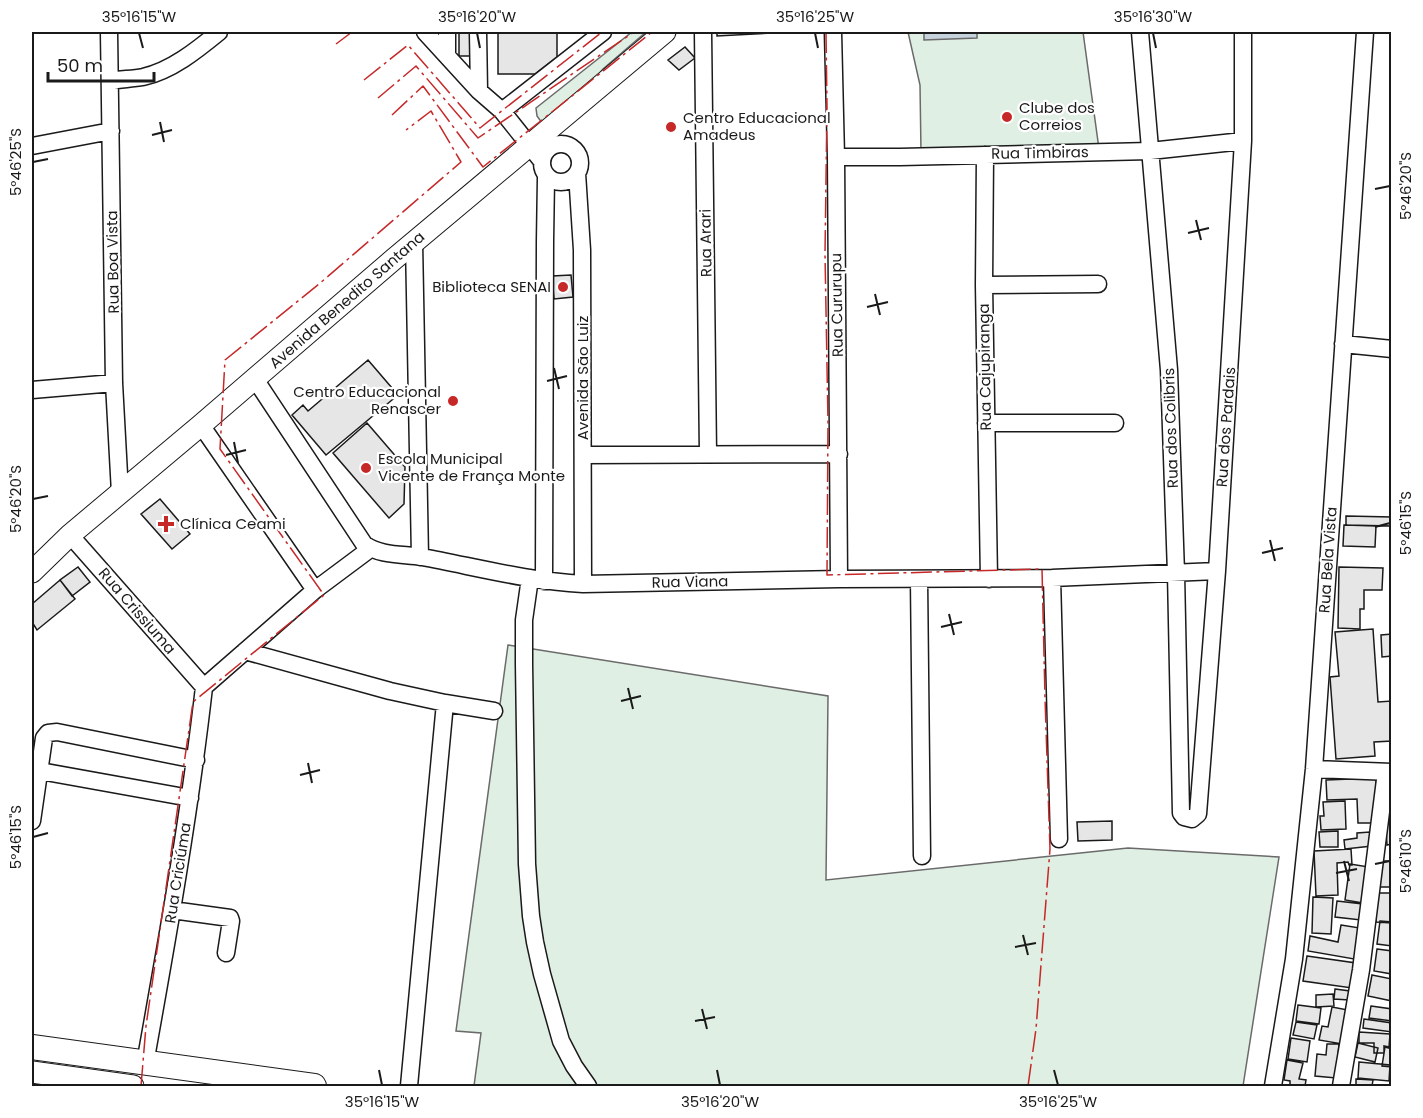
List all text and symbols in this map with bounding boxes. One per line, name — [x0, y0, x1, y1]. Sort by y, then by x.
text: 35°16'15"W — [102, 6, 177, 27]
text: 35°16'20"W — [438, 6, 516, 27]
text: 35°16'25"W — [776, 6, 854, 27]
text: 35°16'30"W — [1114, 6, 1193, 27]
scale bar — [48, 45, 154, 83]
text: 50 m — [57, 53, 103, 78]
place label: Clube dos Correios — [1019, 97, 1095, 135]
place label: Centro Educacional Amadeus — [683, 107, 831, 145]
marker: Clube dos Correios — [1000, 110, 1014, 124]
marker: Centro Educacional Amadeus — [664, 120, 678, 134]
text: 5°46'25"S — [5, 128, 26, 196]
street label: Rua Timbiras — [991, 141, 1089, 164]
text: 5°46'20"S — [1395, 152, 1416, 220]
street label: Rua Arari — [694, 209, 717, 277]
street label: Rua Boa Vista — [101, 210, 124, 314]
street label: Avenida Benedito Santana — [264, 226, 429, 373]
street label: Rua Cururupu — [825, 253, 848, 357]
place label: Biblioteca SENAI — [432, 276, 551, 297]
marker: Biblioteca SENAI — [556, 280, 570, 294]
street label: Rua Cajupiranga — [973, 303, 996, 431]
street label: Avenida São Luiz — [572, 316, 593, 440]
street label: Rua dos Pardais — [1211, 366, 1240, 488]
street label: Rua dos Colibris — [1158, 367, 1183, 488]
place label: Centro Educacional Renascer — [293, 381, 441, 419]
marker: Centro Educacional Renascer — [446, 394, 460, 408]
place label: Escola Municipal Vicente de França Monte — [378, 448, 565, 486]
marker: Escola Municipal Vicente de França Monte — [359, 461, 373, 475]
text: 5°46'20"S — [5, 465, 26, 533]
text: 5°46'15"S — [1395, 491, 1416, 555]
street label: Rua Bela Vista — [1313, 506, 1342, 614]
place label: Clínica Ceami — [180, 513, 286, 534]
marker: Clínica Ceami — [157, 515, 175, 533]
street label: Rua Crissiuma — [94, 563, 181, 658]
street label: Rua Viana — [652, 570, 728, 593]
text: 5°46'15"S — [5, 805, 26, 869]
street label: Rua Criciúma — [159, 821, 196, 925]
text: 5°46'10"S — [1395, 829, 1416, 893]
text: 35°16'15"W — [345, 1091, 420, 1112]
text: 35°16'20"W — [681, 1091, 759, 1112]
text: 35°16'25"W — [1019, 1091, 1097, 1112]

